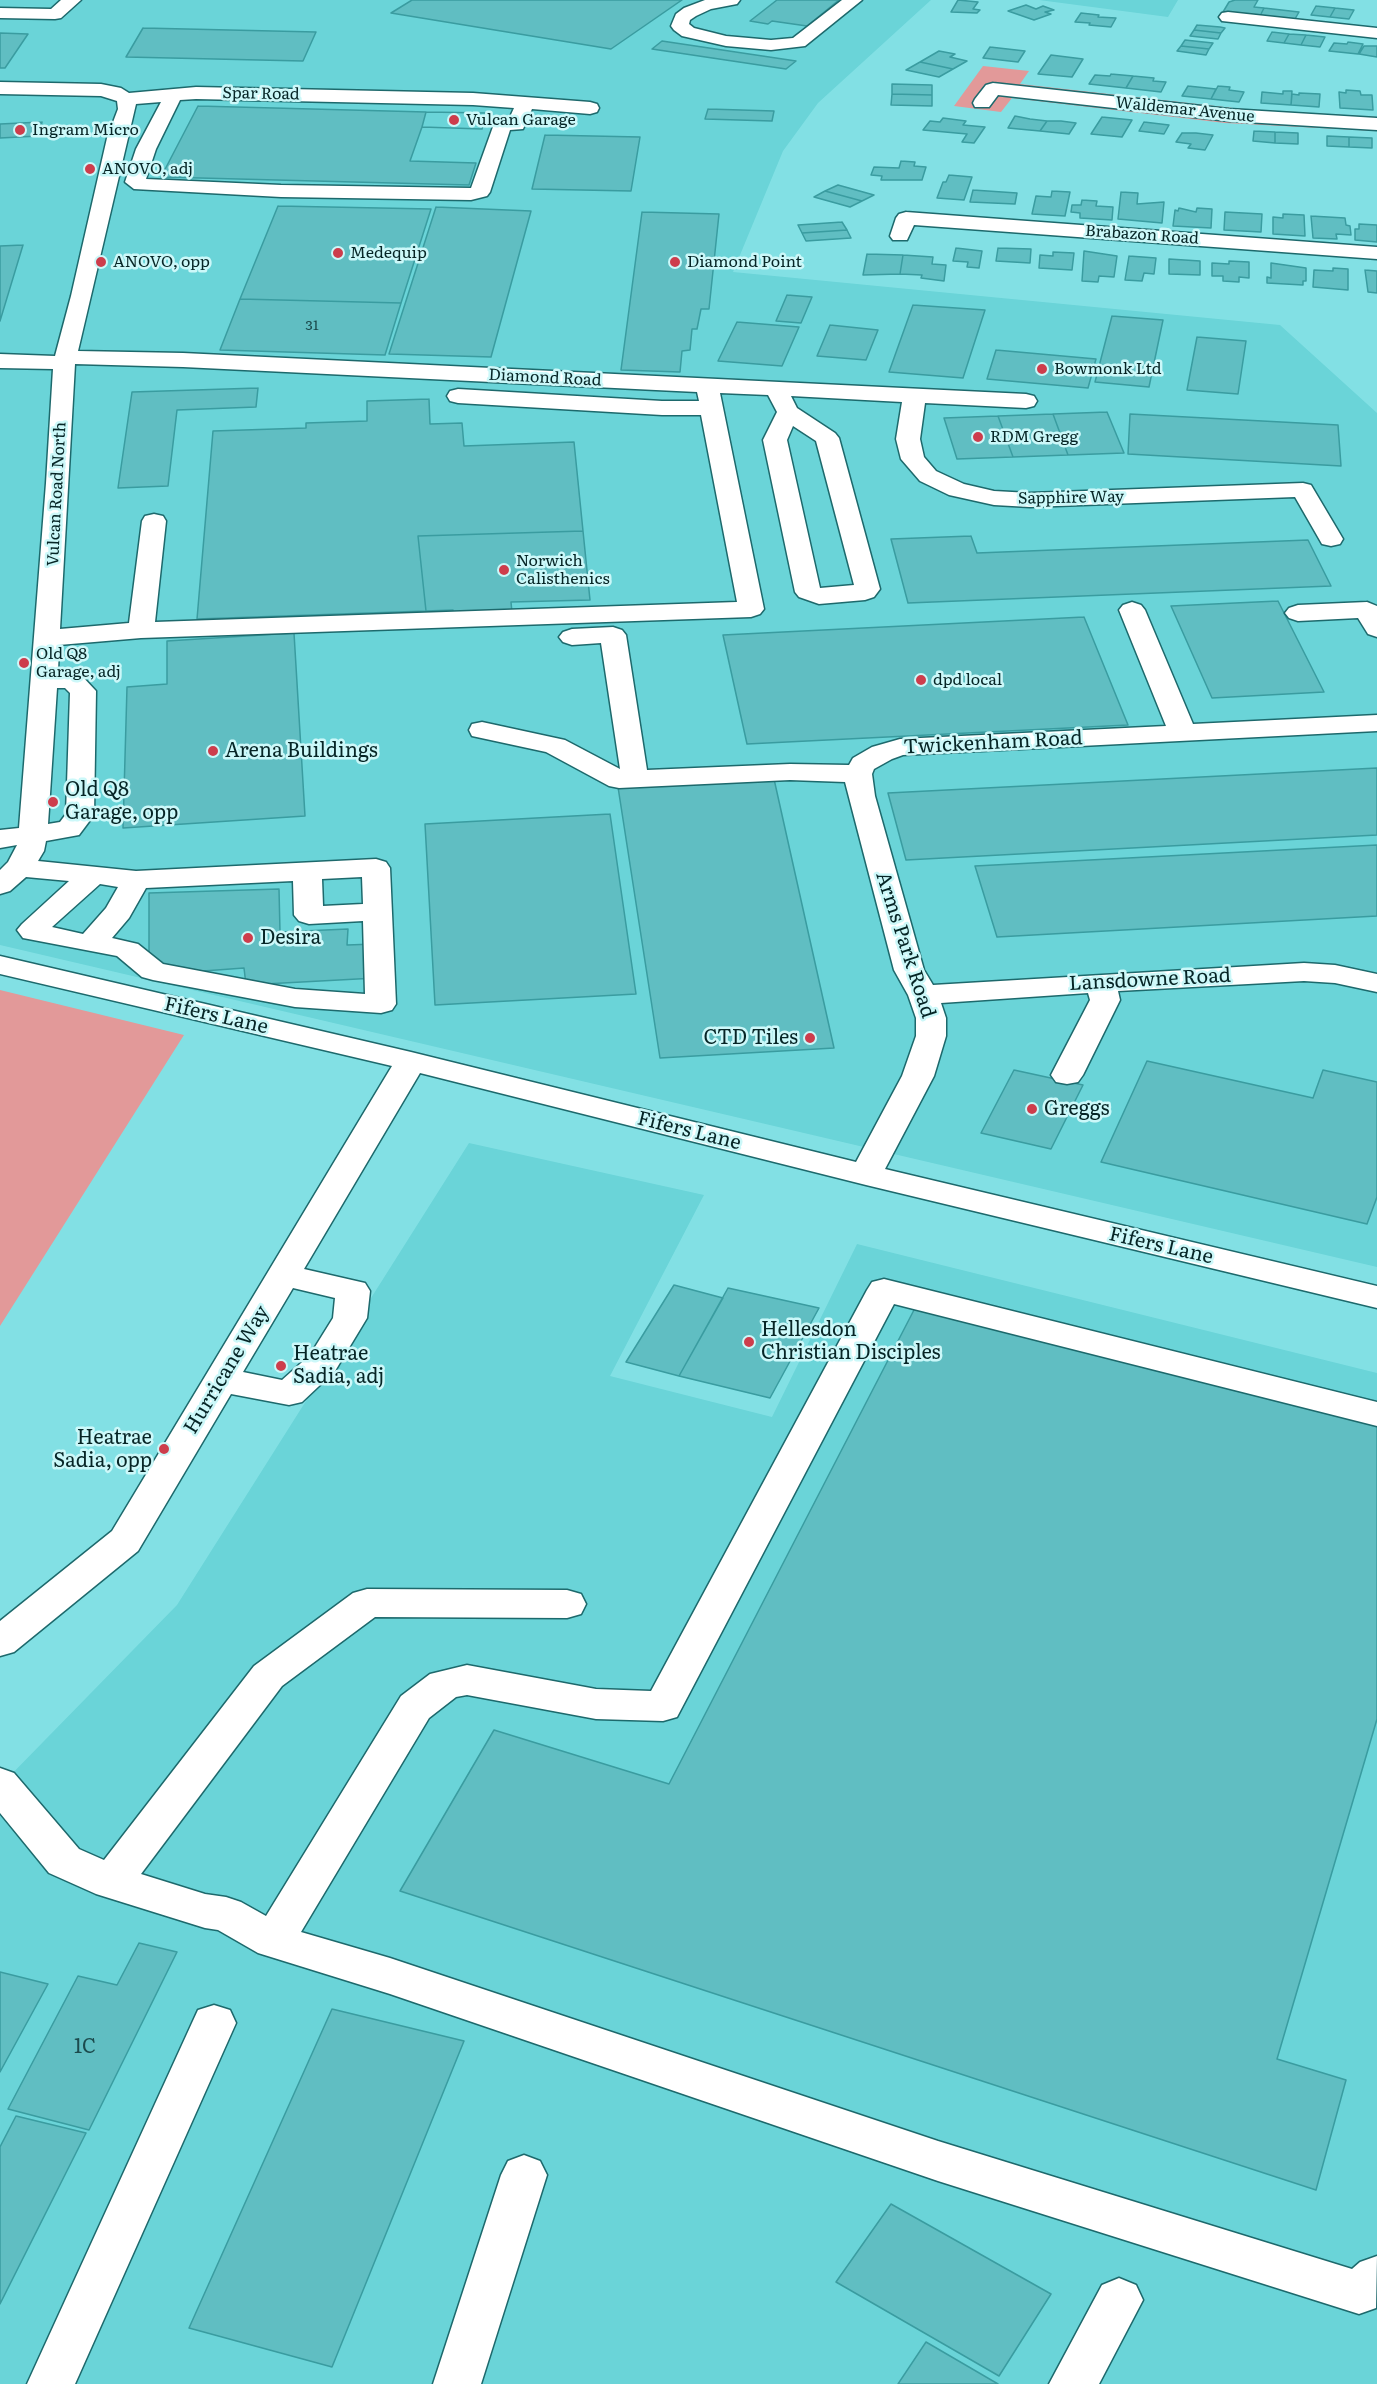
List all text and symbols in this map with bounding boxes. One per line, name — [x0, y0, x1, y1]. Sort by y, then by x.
street label: Spar Road — [222, 84, 300, 104]
street label: Waldemar Avenue — [1114, 93, 1256, 127]
place label: Vulcan Garage — [466, 110, 576, 130]
marker: Vulcan Garage — [447, 113, 461, 127]
place label: Ingram Micro — [32, 120, 139, 140]
marker: Ingram Micro — [13, 123, 27, 137]
place label: ANOVO, adj — [102, 159, 193, 179]
marker: ANOVO, adj — [83, 162, 97, 176]
street label: Brabazon Road — [1084, 221, 1200, 249]
place label: Medequip — [350, 243, 427, 263]
marker: Medequip — [331, 246, 345, 260]
place label: ANOVO, opp — [113, 252, 210, 272]
place label: Diamond Point — [687, 252, 802, 272]
marker: ANOVO, opp — [94, 255, 108, 269]
marker: Diamond Point — [668, 255, 682, 269]
house number: 31 — [305, 318, 319, 334]
place label: Bowmonk Ltd — [1054, 359, 1162, 379]
marker: Bowmonk Ltd — [1035, 362, 1049, 376]
street label: Diamond Road — [488, 365, 602, 391]
street label: Vulcan Road North — [44, 421, 70, 567]
place label: RDM Gregg — [990, 427, 1078, 447]
marker: RDM Gregg — [971, 430, 985, 444]
street label: Sapphire Way — [1018, 487, 1124, 509]
place label: Norwich Calisthenics — [516, 551, 610, 589]
marker: Norwich Calisthenics — [497, 563, 511, 577]
place label: Old Q8 Garage, adj — [36, 644, 121, 682]
marker: Old Q8 Garage, adj — [17, 656, 31, 670]
place label: dpd local — [933, 670, 1002, 690]
marker: dpd local — [914, 673, 928, 687]
street label: Twickenham Road — [903, 726, 1083, 760]
place label: Arena Buildings — [225, 739, 378, 763]
marker: Arena Buildings — [206, 744, 220, 758]
place label: Old Q8 Garage, opp — [65, 778, 178, 825]
marker: Old Q8 Garage, opp — [46, 795, 60, 809]
street label: Arms Park Road — [870, 869, 940, 1021]
place label: Desira — [260, 926, 321, 950]
marker: Desira — [241, 931, 255, 945]
street label: Lansdowne Road — [1068, 964, 1232, 996]
street label: Fifers Lane — [162, 992, 270, 1040]
place label: CTD Tiles — [704, 1026, 798, 1050]
marker: CTD Tiles — [803, 1031, 817, 1045]
place label: Greggs — [1044, 1097, 1110, 1121]
marker: Greggs — [1025, 1102, 1039, 1116]
street label: Fifers Lane — [635, 1107, 743, 1155]
street label: Fifers Lane — [1107, 1222, 1215, 1270]
street label: Hurricane Way — [179, 1301, 275, 1439]
place label: Hellesdon Christian Disciples — [761, 1318, 941, 1365]
marker: Hellesdon Christian Disciples — [742, 1335, 756, 1349]
place label: Heatrae Sadia, adj — [293, 1342, 384, 1389]
marker: Heatrae Sadia, adj — [274, 1359, 288, 1373]
place label: Heatrae Sadia, opp — [53, 1426, 152, 1473]
marker: Heatrae Sadia, opp — [157, 1442, 171, 1456]
house number: 1C — [74, 2035, 96, 2059]

